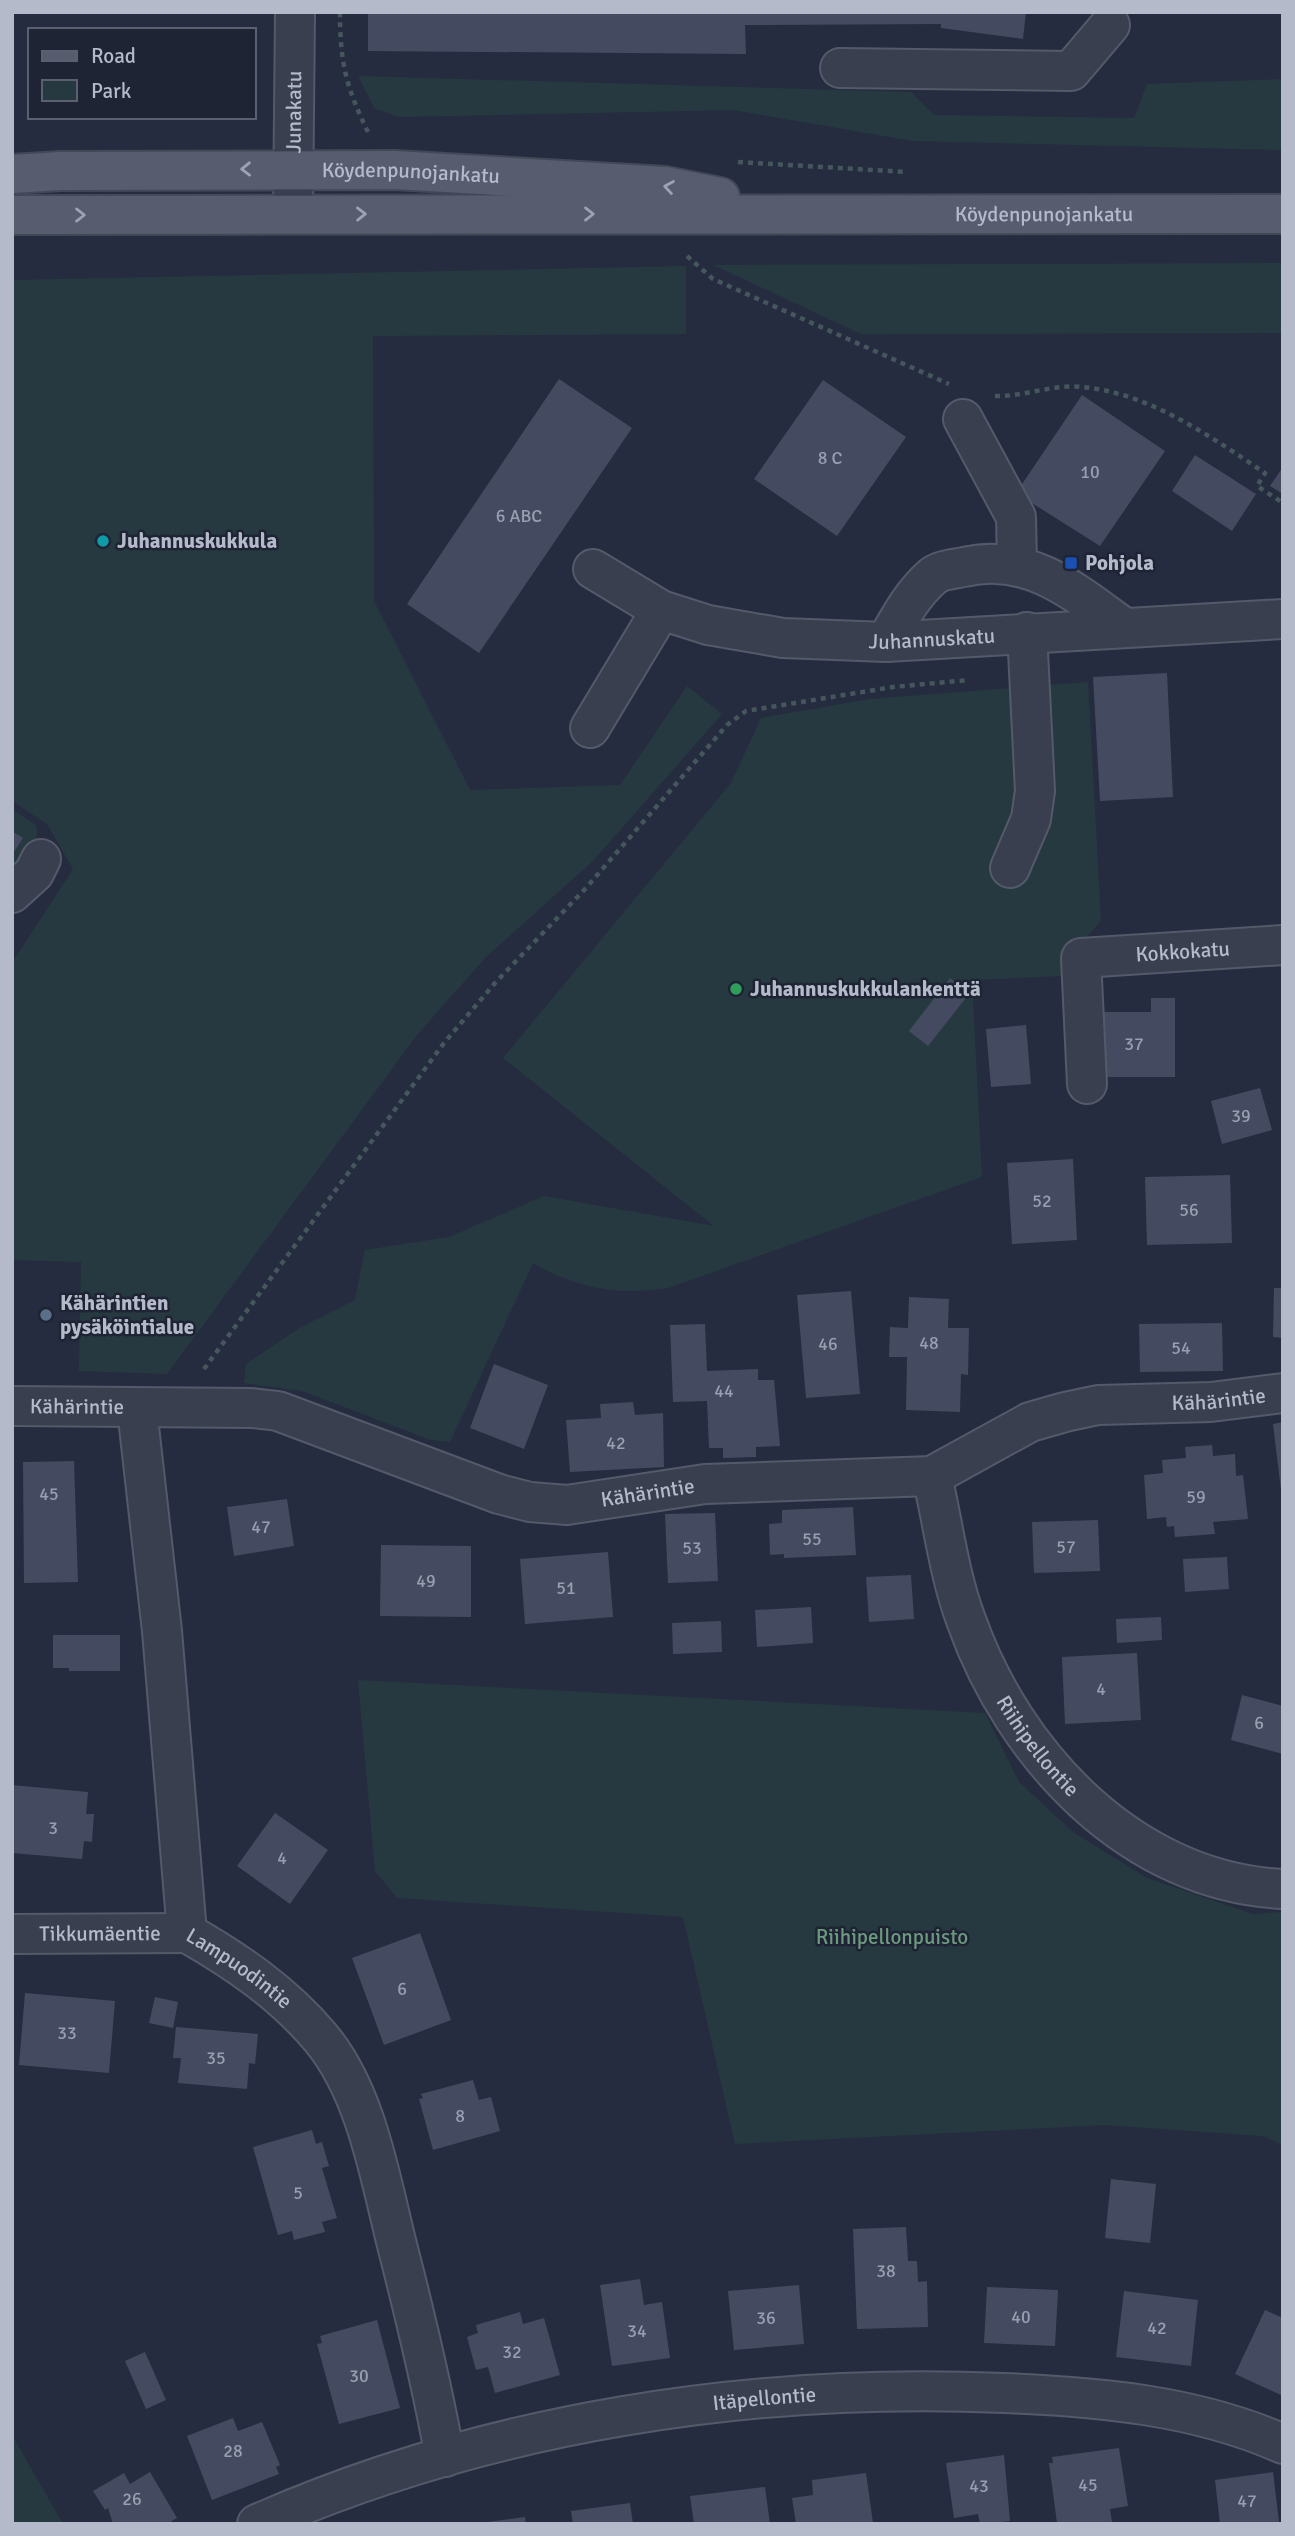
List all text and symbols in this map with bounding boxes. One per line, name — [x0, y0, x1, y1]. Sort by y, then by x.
legend — [28, 28, 256, 119]
text: Road — [91, 43, 136, 69]
street label: Junakatu — [281, 70, 307, 154]
text: Park — [91, 78, 132, 104]
street label: Köydenpunojankatu — [322, 157, 501, 189]
one-way arrow — [240, 161, 251, 177]
one-way arrow — [663, 180, 675, 195]
street label: Köydenpunojankatu — [955, 201, 1133, 227]
one-way arrow — [357, 206, 367, 222]
one-way arrow — [584, 206, 595, 222]
one-way arrow — [76, 207, 86, 223]
house number: 8 C — [818, 447, 842, 469]
house number: 10 — [1080, 461, 1100, 483]
house number: 6 ABC — [496, 505, 542, 527]
place label: Juhannuskukkula — [117, 528, 277, 554]
marker: Juhannuskukkula — [95, 533, 111, 549]
place label: Pohjola — [1085, 550, 1154, 576]
marker: Pohjola — [1063, 555, 1079, 571]
street label: Juhannuskatu — [868, 623, 996, 655]
street label: Kokkokatu — [1135, 935, 1231, 967]
place label: Juhannuskukkulankenttä — [750, 976, 981, 1002]
marker: Juhannuskukkulankenttä — [728, 981, 744, 997]
house number: 37 — [1124, 1033, 1144, 1055]
house number: 39 — [1231, 1105, 1251, 1127]
house number: 52 — [1032, 1190, 1052, 1212]
house number: 56 — [1179, 1199, 1199, 1221]
place label: Kähärintien pysäköintialue — [60, 1290, 194, 1340]
marker: Kähärintien pysäköintialue — [38, 1307, 54, 1323]
house number: 48 — [919, 1332, 939, 1354]
house number: 46 — [818, 1333, 838, 1355]
house number: 54 — [1171, 1337, 1191, 1359]
house number: 44 — [714, 1380, 734, 1402]
street label: Kähärintie — [1171, 1382, 1267, 1416]
street label: Kähärintie — [30, 1393, 124, 1420]
house number: 42 — [606, 1432, 626, 1454]
street label: Kähärintie — [599, 1473, 696, 1513]
house number: 45 — [39, 1483, 59, 1505]
house number: 59 — [1186, 1486, 1206, 1508]
house number: 47 — [251, 1516, 271, 1538]
house number: 55 — [802, 1528, 822, 1550]
house number: 57 — [1056, 1536, 1076, 1558]
house number: 53 — [682, 1537, 702, 1559]
house number: 49 — [416, 1570, 436, 1592]
house number: 51 — [556, 1577, 576, 1599]
house number: 4 — [1096, 1678, 1106, 1700]
street label: Riihipellontie — [991, 1691, 1085, 1802]
house number: 6 — [1254, 1712, 1264, 1734]
house number: 3 — [48, 1817, 58, 1839]
house number: 4 — [277, 1847, 287, 1869]
street label: Tikkumäentie — [39, 1920, 161, 1947]
street label: Lampuodintie — [182, 1922, 298, 2014]
park label: Riihipellonpuisto — [816, 1924, 968, 1950]
house number: 6 — [397, 1978, 407, 2000]
house number: 33 — [57, 2022, 77, 2044]
house number: 35 — [206, 2047, 226, 2069]
house number: 8 — [455, 2105, 465, 2127]
house number: 5 — [293, 2182, 303, 2204]
house number: 38 — [876, 2260, 896, 2282]
house number: 40 — [1011, 2306, 1031, 2328]
house number: 36 — [756, 2307, 776, 2329]
house number: 42 — [1147, 2317, 1167, 2339]
house number: 34 — [627, 2320, 647, 2342]
house number: 32 — [502, 2341, 522, 2363]
house number: 30 — [349, 2365, 369, 2387]
street label: Itäpellontie — [711, 2381, 817, 2416]
house number: 28 — [223, 2440, 243, 2462]
house number: 45 — [1078, 2474, 1098, 2496]
house number: 43 — [969, 2475, 989, 2497]
house number: 26 — [122, 2488, 142, 2510]
house number: 47 — [1237, 2490, 1257, 2512]

